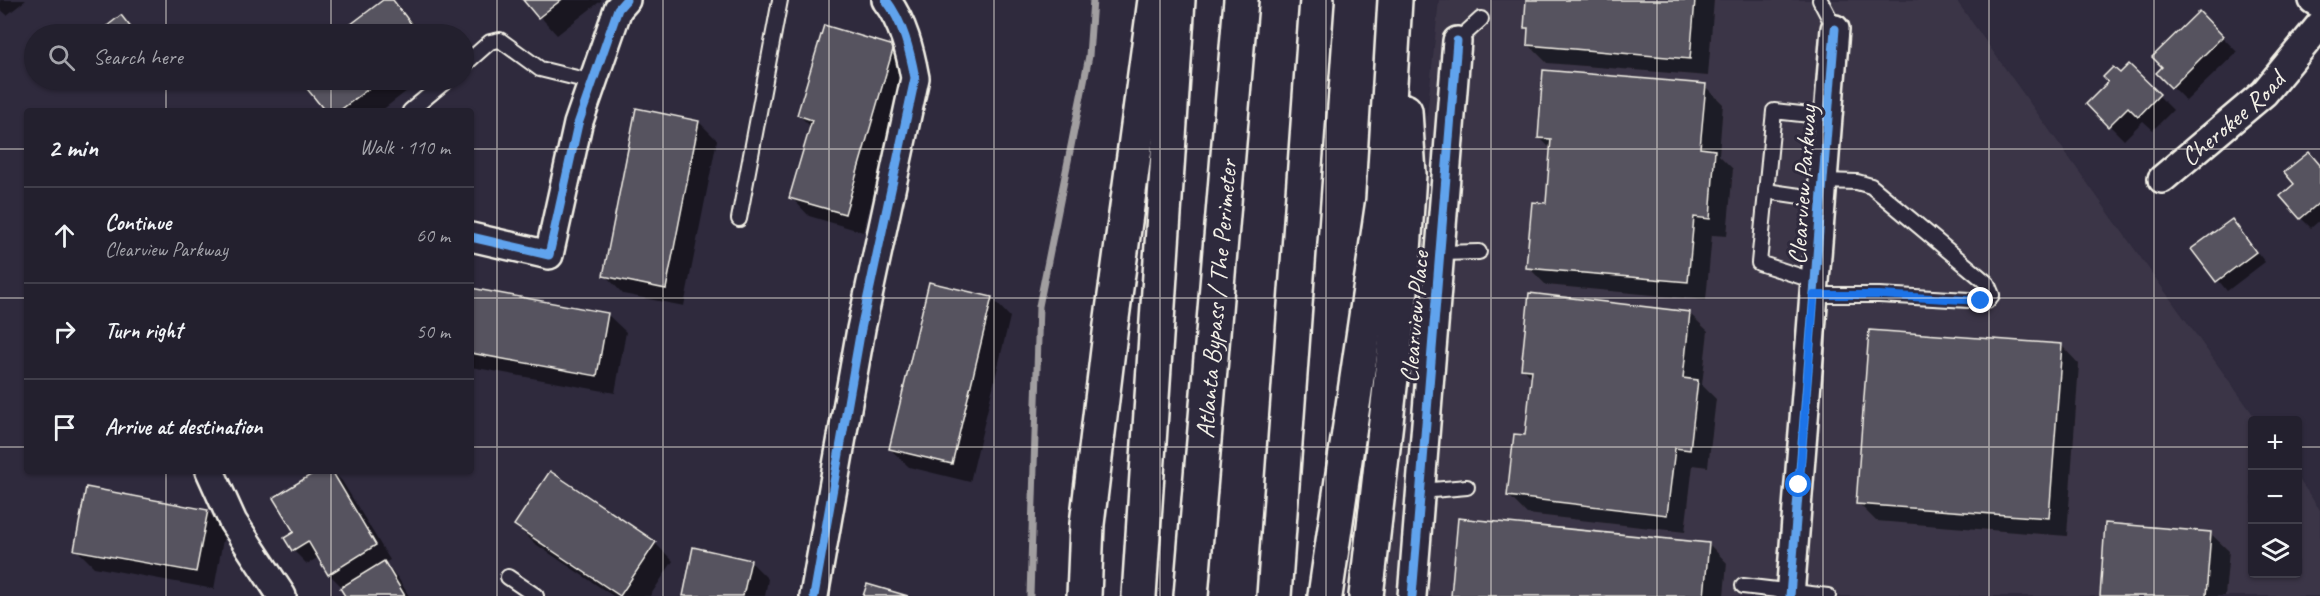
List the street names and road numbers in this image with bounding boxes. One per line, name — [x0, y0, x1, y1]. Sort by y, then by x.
street label: Cherokee Road — [2174, 62, 2294, 173]
street label: Clearview Parkway — [1780, 102, 1825, 266]
street label: Atlanta Bypass / The Perimeter — [1188, 157, 1245, 440]
street label: Clearview Place — [1392, 248, 1437, 384]

